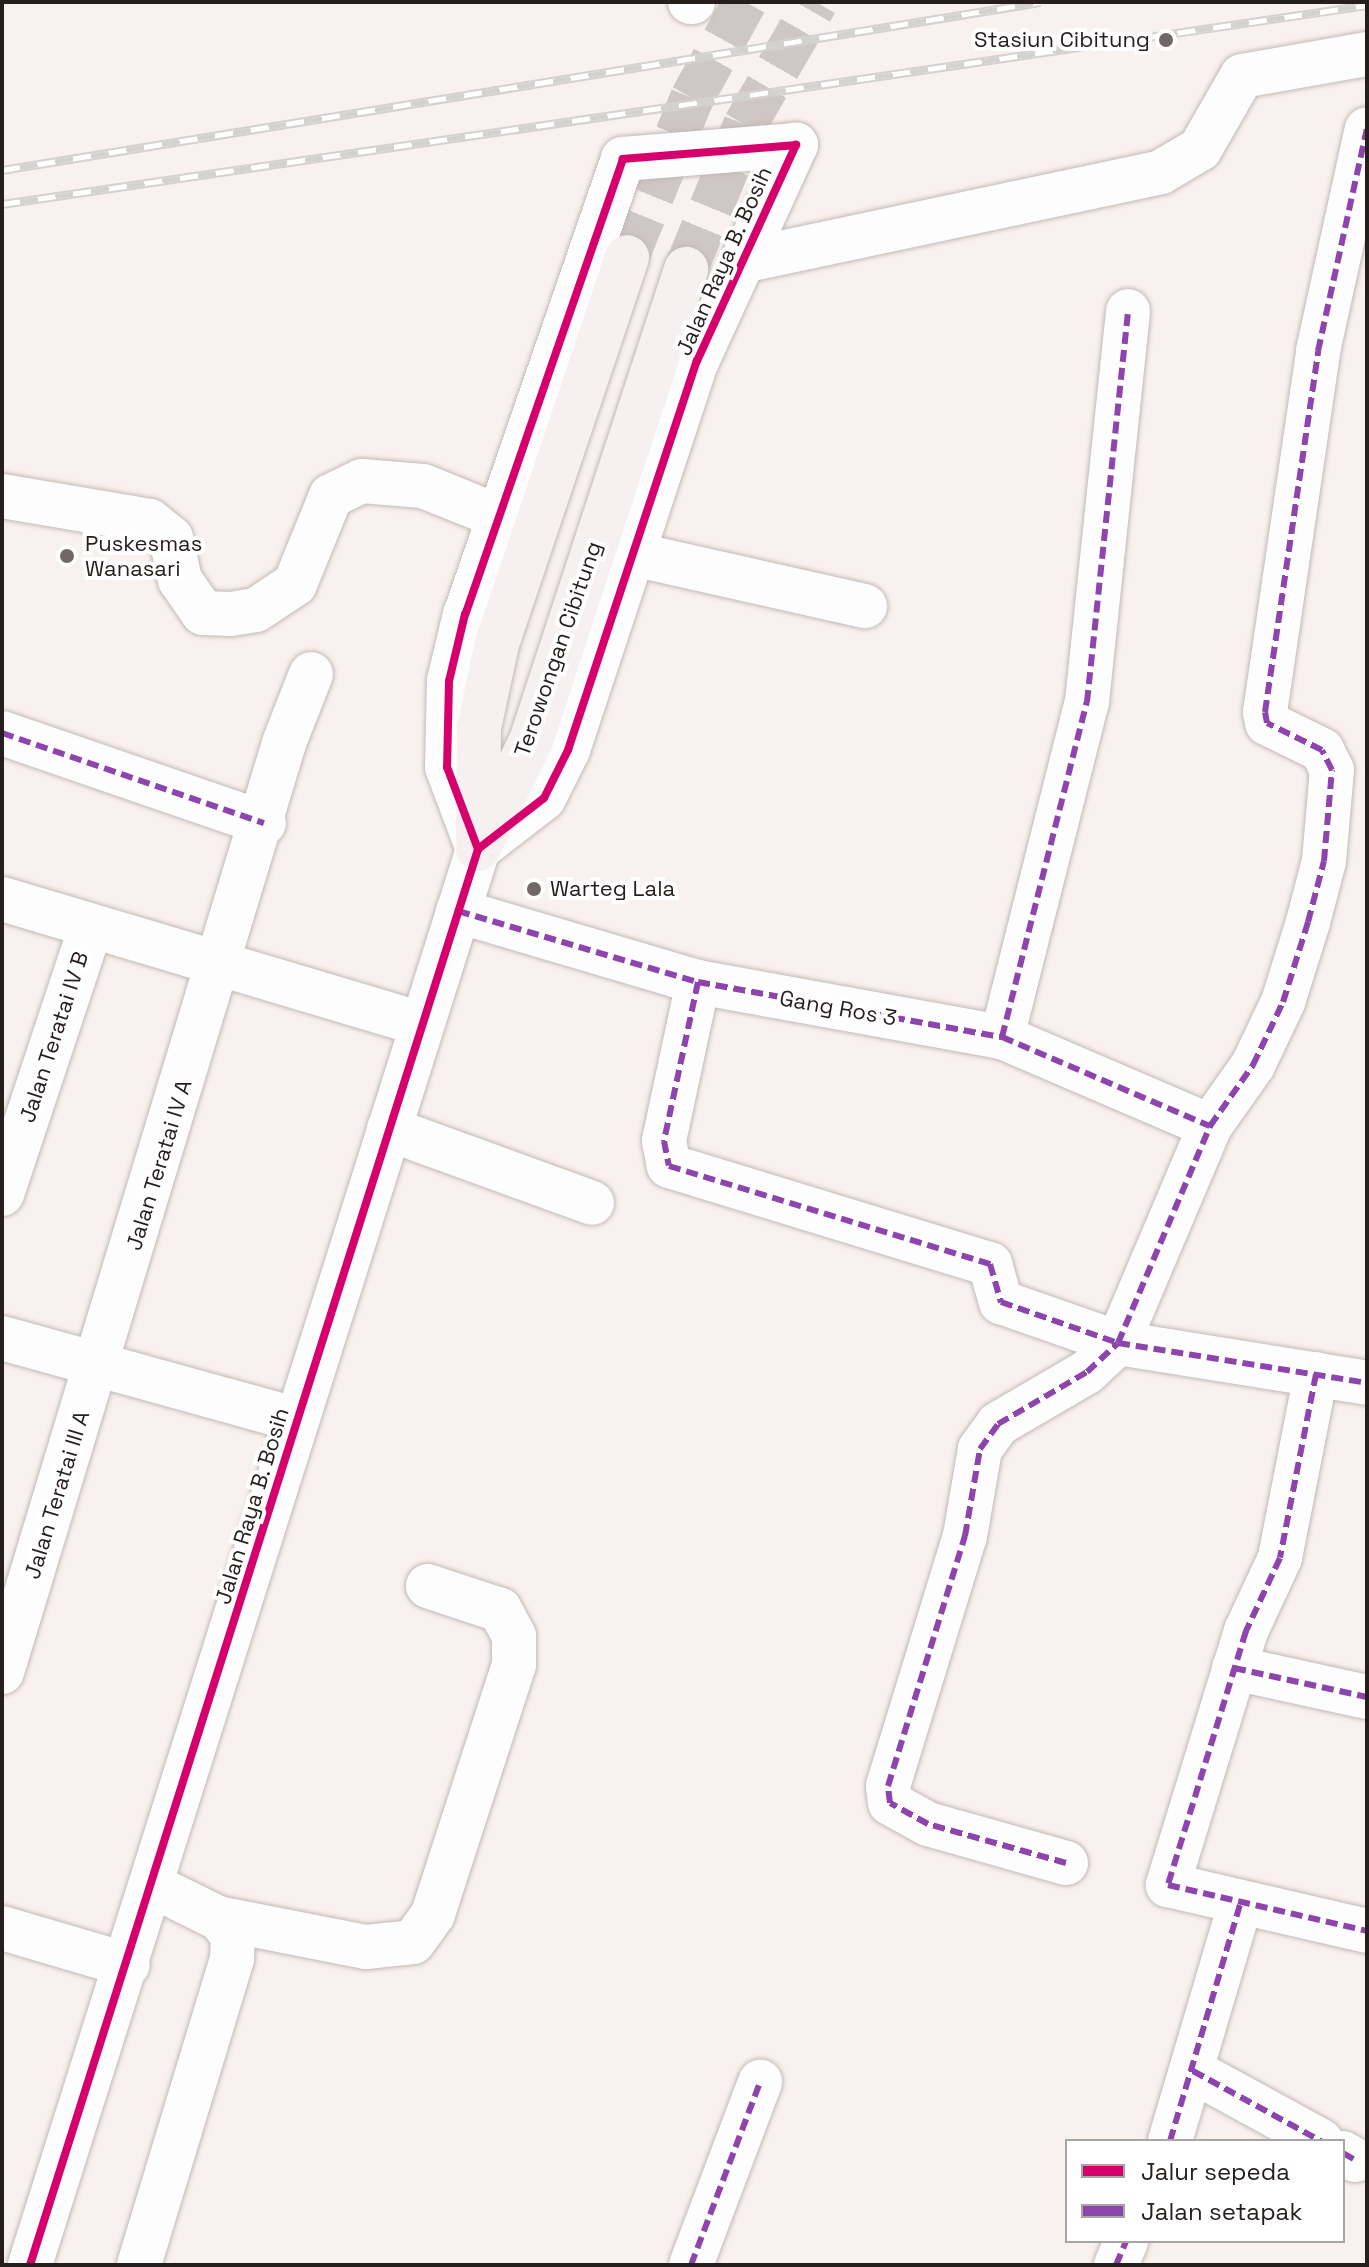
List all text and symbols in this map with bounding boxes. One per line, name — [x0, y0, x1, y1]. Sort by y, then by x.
place label: Stasiun Cibitung — [974, 27, 1150, 53]
marker: Stasiun Cibitung — [1157, 31, 1175, 49]
street label: Jalan Raya B. Bosih — [670, 162, 778, 360]
place label: Puskesmas Wanasari — [85, 530, 202, 582]
street label: Terowongan Cibitung — [509, 538, 607, 760]
marker: Puskesmas Wanasari — [56, 545, 78, 567]
place label: Warteg Lala — [550, 876, 675, 902]
marker: Warteg Lala — [525, 880, 543, 898]
street label: Jalan Teratai IV B — [14, 948, 94, 1126]
street label: Gang Ros 3 — [777, 985, 899, 1031]
street label: Jalan Teratai IV A — [120, 1076, 198, 1254]
street label: Jalan Raya B. Bosih — [209, 1404, 295, 1608]
street label: Jalan Teratai III A — [19, 1407, 95, 1583]
legend — [1065, 2139, 1345, 2243]
text: Jalur sepeda — [1141, 2156, 1290, 2187]
text: Jalan setapak — [1141, 2196, 1302, 2227]

